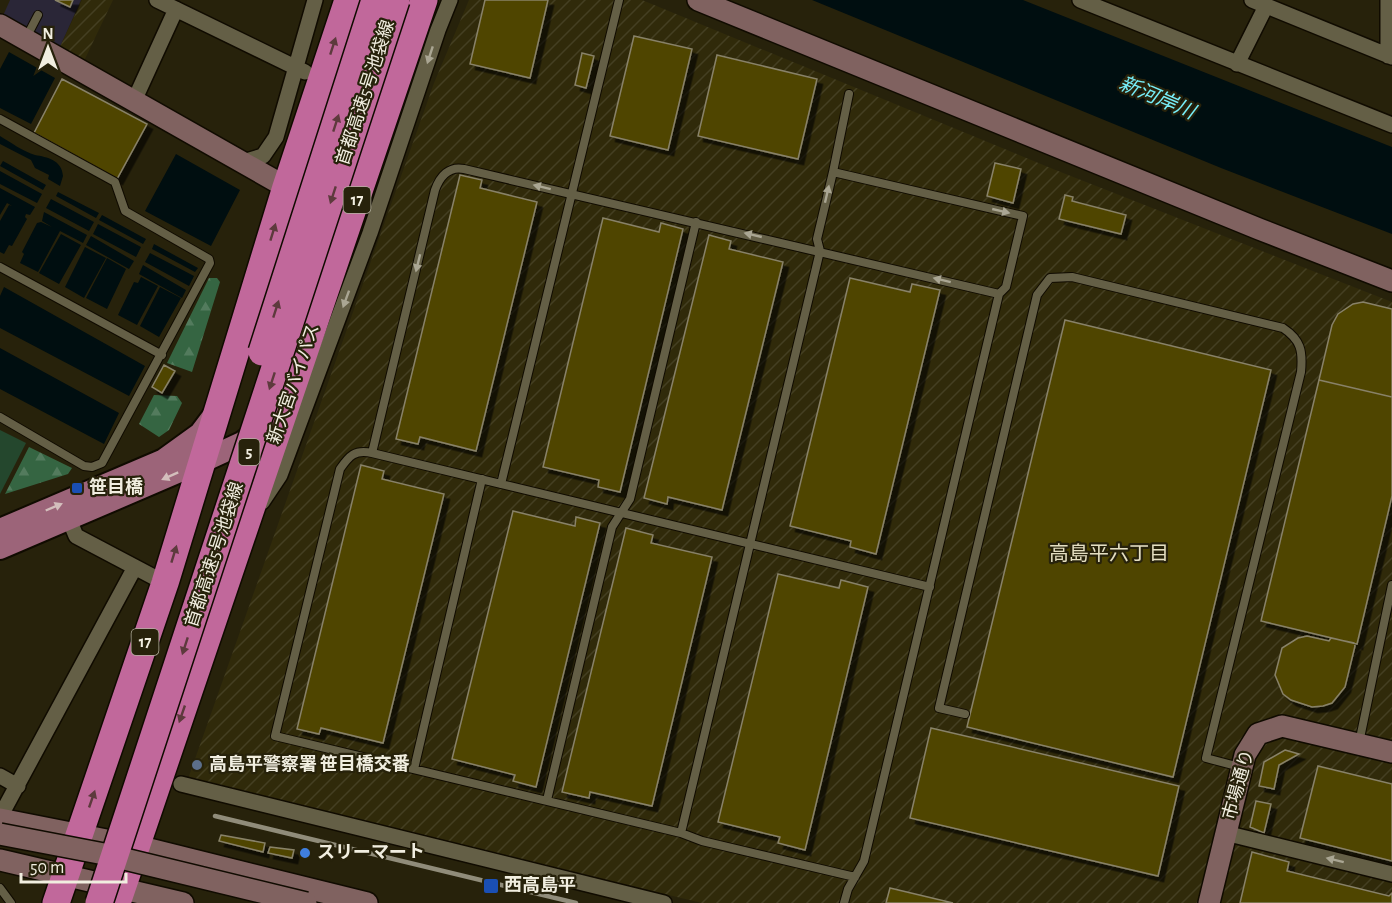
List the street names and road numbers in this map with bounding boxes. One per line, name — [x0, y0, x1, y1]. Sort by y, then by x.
street label: 首都高速5号池袋線 — [332, 18, 398, 168]
road number: 17 — [344, 187, 370, 213]
street label: 新大宮バイパス — [264, 321, 323, 446]
road number: 5 — [238, 439, 260, 465]
street label: 首都高速5号池袋線 — [181, 480, 247, 630]
road number: 17 — [132, 629, 158, 655]
street label: 市場通り — [1219, 748, 1258, 822]

